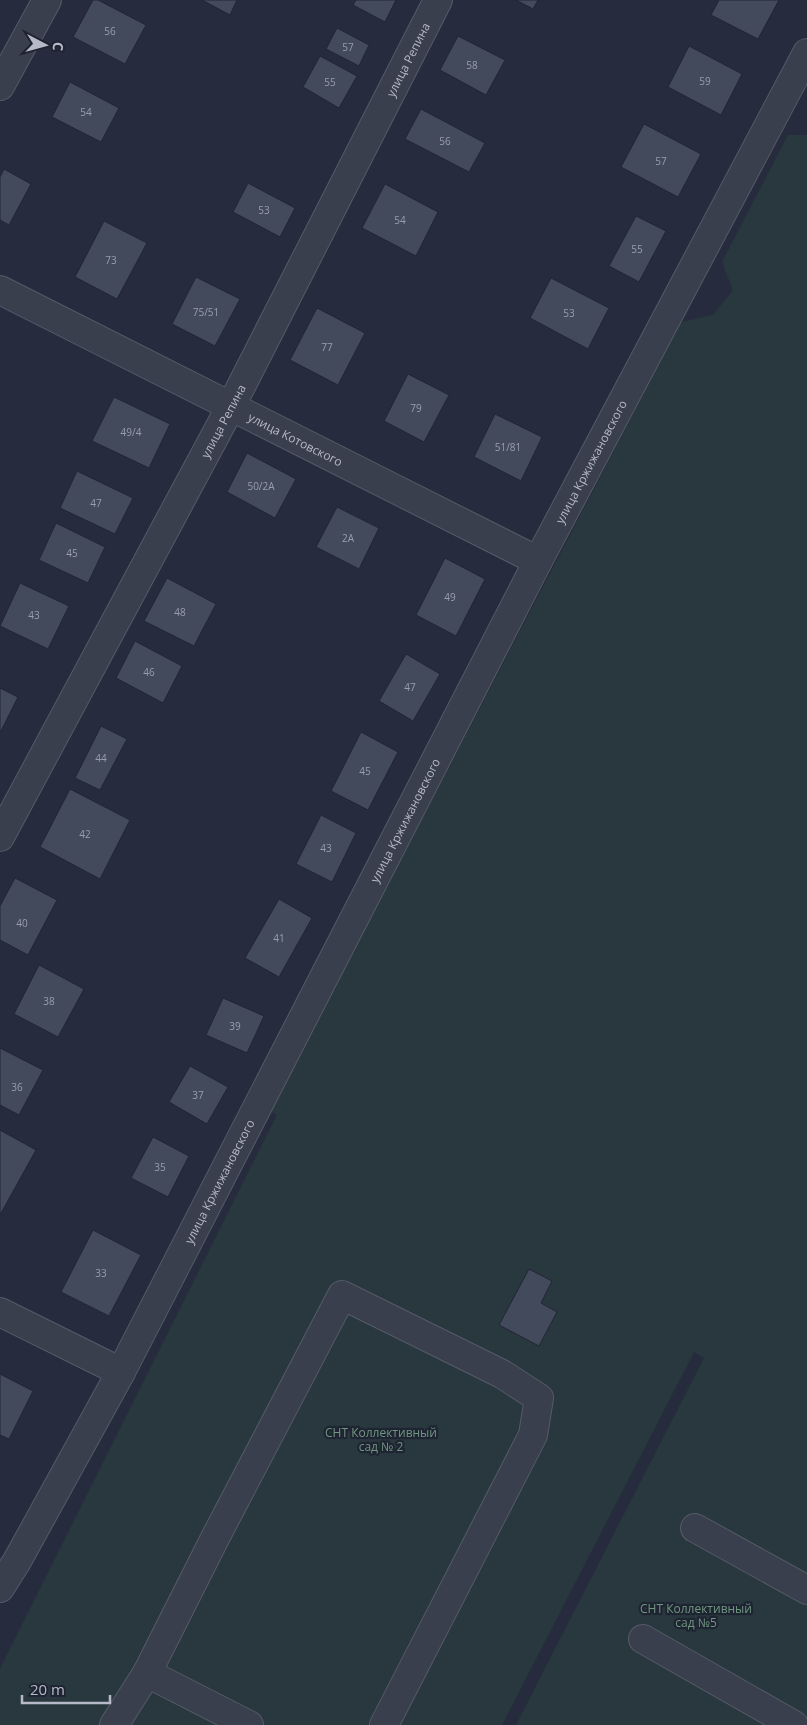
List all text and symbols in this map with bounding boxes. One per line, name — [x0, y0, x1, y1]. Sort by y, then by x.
street label: улица Репина — [382, 19, 434, 99]
north arrow — [20, 20, 70, 70]
house number: 56 — [104, 24, 116, 38]
house number: 57 — [342, 40, 354, 54]
text: С — [49, 41, 68, 52]
house number: 58 — [466, 58, 478, 72]
house number: 59 — [699, 74, 711, 88]
house number: 55 — [324, 75, 336, 89]
house number: 54 — [80, 105, 92, 119]
house number: 56 — [439, 134, 451, 148]
house number: 57 — [655, 154, 667, 168]
house number: 53 — [258, 203, 270, 217]
house number: 54 — [394, 213, 406, 227]
house number: 55 — [631, 242, 643, 256]
house number: 73 — [105, 253, 117, 267]
house number: 75/51 — [193, 305, 219, 319]
house number: 53 — [563, 306, 575, 320]
house number: 77 — [321, 340, 333, 354]
street label: улица Репина — [196, 381, 249, 461]
street label: улица Кржижановского — [551, 397, 630, 526]
house number: 79 — [410, 401, 422, 415]
street label: улица Котовского — [245, 408, 346, 470]
house number: 49/4 — [121, 425, 142, 439]
house number: 51/81 — [495, 440, 521, 454]
house number: 50/2А — [247, 479, 275, 493]
house number: 47 — [90, 496, 102, 510]
house number: 2А — [342, 531, 355, 545]
house number: 45 — [66, 546, 78, 560]
house number: 49 — [444, 590, 456, 604]
house number: 48 — [174, 605, 186, 619]
house number: 43 — [28, 608, 40, 622]
house number: 46 — [143, 665, 155, 679]
house number: 47 — [404, 680, 416, 694]
house number: 44 — [95, 751, 107, 765]
street label: улица Кржижановского — [366, 755, 444, 885]
house number: 45 — [359, 764, 371, 778]
house number: 42 — [79, 827, 91, 841]
house number: 43 — [320, 841, 332, 855]
house number: 40 — [16, 916, 28, 930]
house number: 41 — [273, 931, 285, 945]
house number: 38 — [43, 994, 55, 1008]
house number: 39 — [229, 1019, 241, 1033]
house number: 36 — [11, 1080, 23, 1094]
house number: 37 — [192, 1088, 204, 1102]
street label: улица Кржижановского — [180, 1116, 258, 1247]
house number: 35 — [154, 1160, 166, 1174]
house number: 33 — [95, 1266, 107, 1280]
park label: СНТ Коллективный сад № 2 — [325, 1424, 437, 1455]
park label: СНТ Коллективный сад №5 — [640, 1600, 752, 1631]
scale bar — [22, 1672, 110, 1704]
text: 20 m — [30, 1679, 65, 1699]

